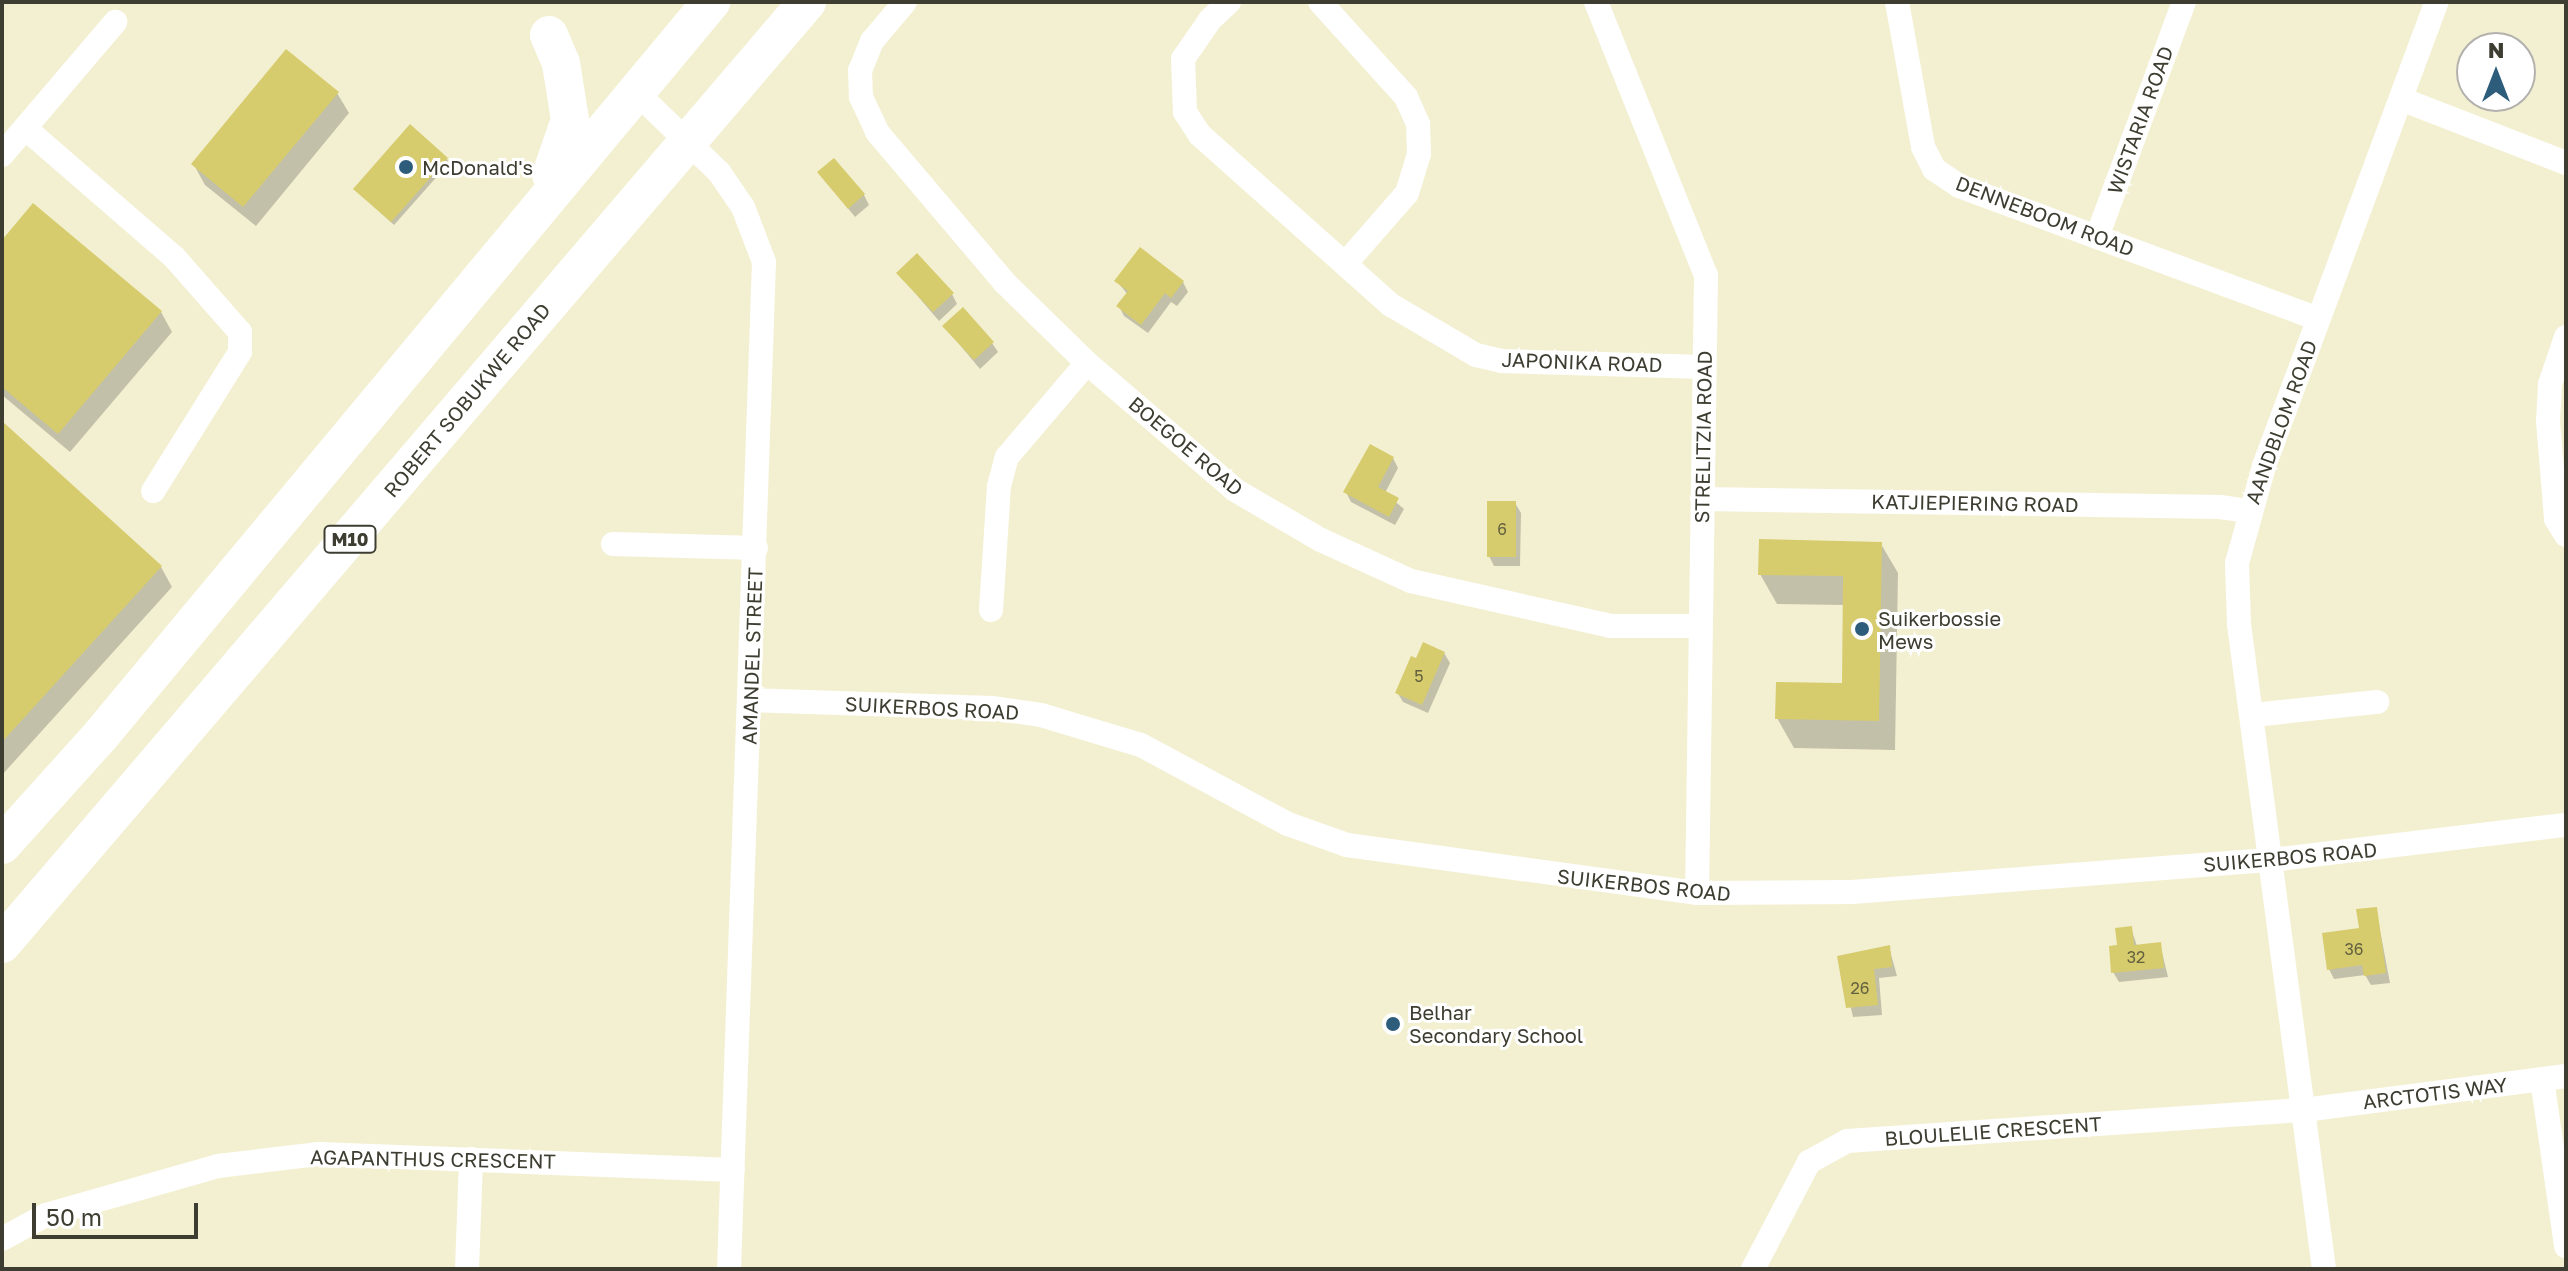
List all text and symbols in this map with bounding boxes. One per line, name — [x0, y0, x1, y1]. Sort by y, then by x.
north arrow — [2456, 32, 2536, 112]
text: N — [2488, 36, 2504, 63]
street label: WISTARIA ROAD — [2102, 43, 2178, 197]
place label: McDonald's — [422, 155, 533, 179]
marker: McDonald's — [397, 158, 415, 176]
street label: DENNEBOOM ROAD — [1952, 171, 2138, 261]
street label: ROBERT SOBUKWE ROAD — [379, 298, 555, 502]
street label: AANDBLOM ROAD — [2240, 337, 2322, 507]
street label: JAPONIKA ROAD — [1501, 347, 1663, 377]
street label: STRELITZIA ROAD — [1689, 350, 1717, 524]
street label: BOEGOE ROAD — [1124, 391, 1248, 501]
street label: KATJIEPIERING ROAD — [1871, 489, 2079, 517]
house number: 6 — [1497, 519, 1507, 539]
road number: M10 — [322, 525, 378, 553]
street label: AMANDEL STREET — [737, 567, 767, 745]
place label: Suikerbossie Mews — [1878, 606, 2001, 653]
marker: Suikerbossie Mews — [1853, 620, 1871, 638]
house number: 5 — [1414, 666, 1424, 686]
street label: SUIKERBOS ROAD — [844, 691, 1020, 725]
street label: SUIKERBOS ROAD — [2202, 837, 2378, 877]
street label: SUIKERBOS ROAD — [1556, 864, 1732, 906]
house number: 36 — [2344, 939, 2364, 959]
house number: 32 — [2127, 947, 2145, 967]
house number: 26 — [1851, 978, 1869, 998]
place label: Belhar Secondary School — [1409, 1000, 1583, 1047]
marker: Belhar Secondary School — [1384, 1015, 1402, 1033]
street label: ARCTOTIS WAY — [2361, 1072, 2509, 1114]
street label: BLOULELIE CRESCENT — [1884, 1111, 2102, 1151]
street label: AGAPANTHUS CRESCENT — [310, 1145, 556, 1173]
scale bar — [36, 1187, 202, 1237]
text: 50 m — [46, 1202, 102, 1231]

